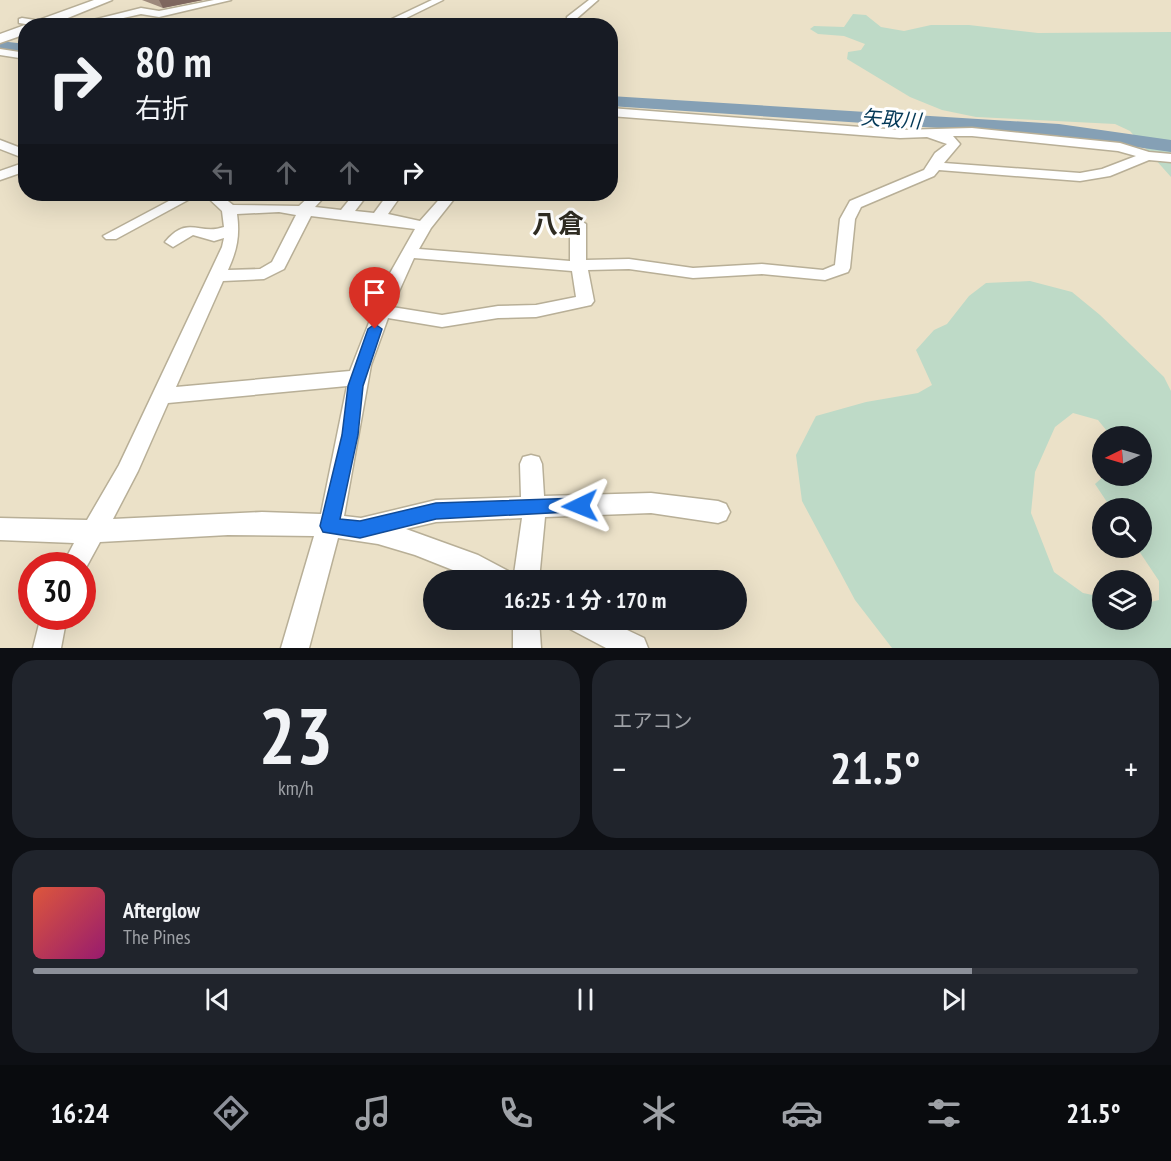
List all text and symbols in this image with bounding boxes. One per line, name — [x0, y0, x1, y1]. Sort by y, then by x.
text: 80 m — [135, 34, 212, 89]
icon: right — [36, 42, 114, 120]
text: 右折 — [135, 91, 189, 125]
water label: 矢取川 — [860, 104, 924, 134]
icon: left — [207, 156, 240, 189]
icon: ahead — [270, 156, 303, 189]
icon: ahead — [333, 156, 366, 189]
icon: right — [396, 156, 429, 189]
district label: 八倉 — [532, 207, 584, 240]
pin — [349, 267, 400, 329]
icon: arrive — [358, 276, 391, 309]
north arrow — [1092, 426, 1152, 486]
map controls — [1092, 426, 1152, 630]
position arrow — [548, 474, 612, 538]
button: search — [1092, 498, 1152, 558]
speed limit sign: 30 — [18, 552, 96, 630]
button: layers — [1092, 570, 1152, 630]
text: 16:25 · 1 分 · 170 m — [504, 586, 666, 614]
text: 23 — [258, 685, 333, 786]
text: エアコン — [613, 708, 693, 734]
text: 21.5° — [830, 738, 920, 796]
text: − — [613, 747, 626, 790]
text: + — [1124, 747, 1138, 790]
text: km/h — [278, 775, 313, 801]
text: Afterglow — [123, 896, 200, 924]
text: The Pines — [123, 924, 190, 950]
icon: previous — [201, 983, 234, 1016]
icon: pause — [569, 983, 602, 1016]
icon: next — [937, 983, 970, 1016]
icon: directions — [210, 1092, 252, 1134]
icon: music — [352, 1092, 394, 1134]
icon: phone — [495, 1092, 537, 1134]
icon: climate — [638, 1092, 680, 1134]
icon: car — [781, 1092, 823, 1134]
icon: filters — [923, 1092, 965, 1134]
text: 16:24 — [50, 1096, 109, 1130]
text: 21.5° — [1066, 1096, 1121, 1130]

